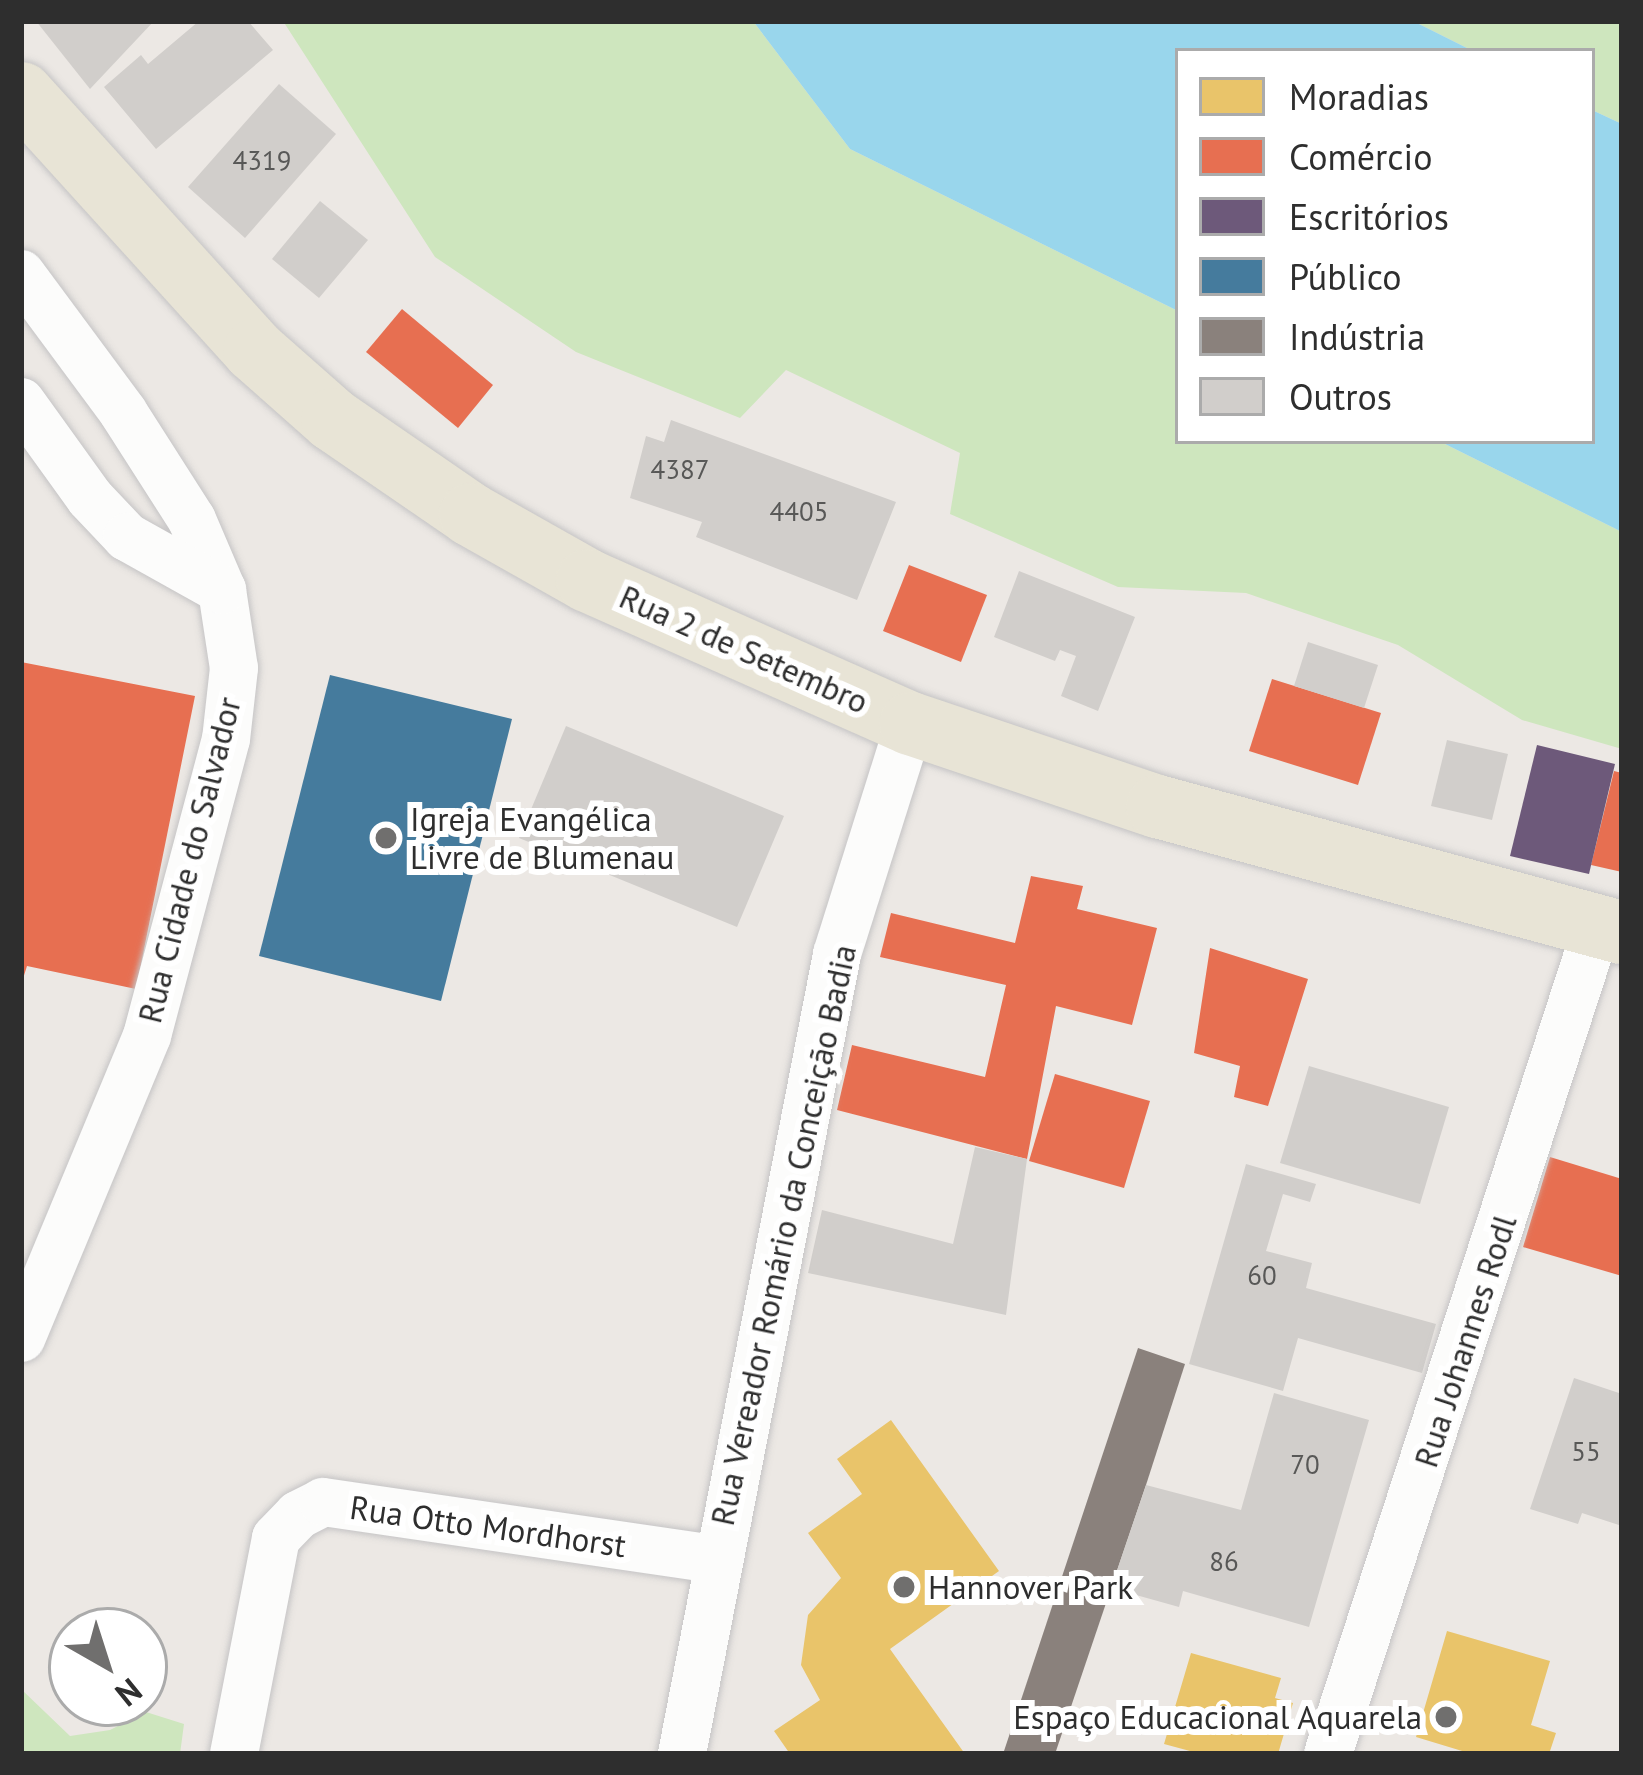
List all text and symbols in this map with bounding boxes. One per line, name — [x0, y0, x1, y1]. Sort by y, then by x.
legend — [1175, 48, 1595, 444]
text: Moradias — [1289, 73, 1429, 120]
text: Comércio — [1289, 133, 1433, 180]
house number: 4319 — [233, 145, 291, 177]
text: Escritórios — [1289, 193, 1449, 240]
text: Público — [1289, 253, 1402, 300]
text: Indústria — [1289, 313, 1425, 360]
text: Outros — [1289, 373, 1392, 420]
house number: 4387 — [651, 454, 709, 486]
house number: 4405 — [770, 496, 828, 528]
street label: Rua 2 de Setembro — [614, 576, 874, 722]
street label: Rua Cidade do Salvador — [129, 693, 249, 1027]
place label: Igreja Evangélica Livre de Blumenau — [410, 799, 674, 877]
marker: Igreja Evangélica Livre de Blumenau — [373, 825, 399, 851]
street label: Rua Vereador Romário da Conceição Badia — [702, 941, 864, 1529]
street label: Rua Johannes Rodl — [1406, 1210, 1524, 1472]
house number: 60 — [1247, 1260, 1277, 1292]
house number: 55 — [1571, 1436, 1601, 1468]
house number: 70 — [1290, 1449, 1320, 1481]
street label: Rua Otto Mordhorst — [348, 1487, 628, 1565]
house number: 86 — [1209, 1546, 1239, 1578]
place label: Hannover Park — [928, 1567, 1133, 1607]
marker: Hannover Park — [891, 1574, 917, 1600]
north arrow — [48, 1607, 168, 1727]
text: N — [107, 1670, 151, 1717]
place label: Espaço Educacional Aquarela — [1012, 1697, 1422, 1737]
marker: Espaço Educacional Aquarela — [1433, 1704, 1459, 1730]

